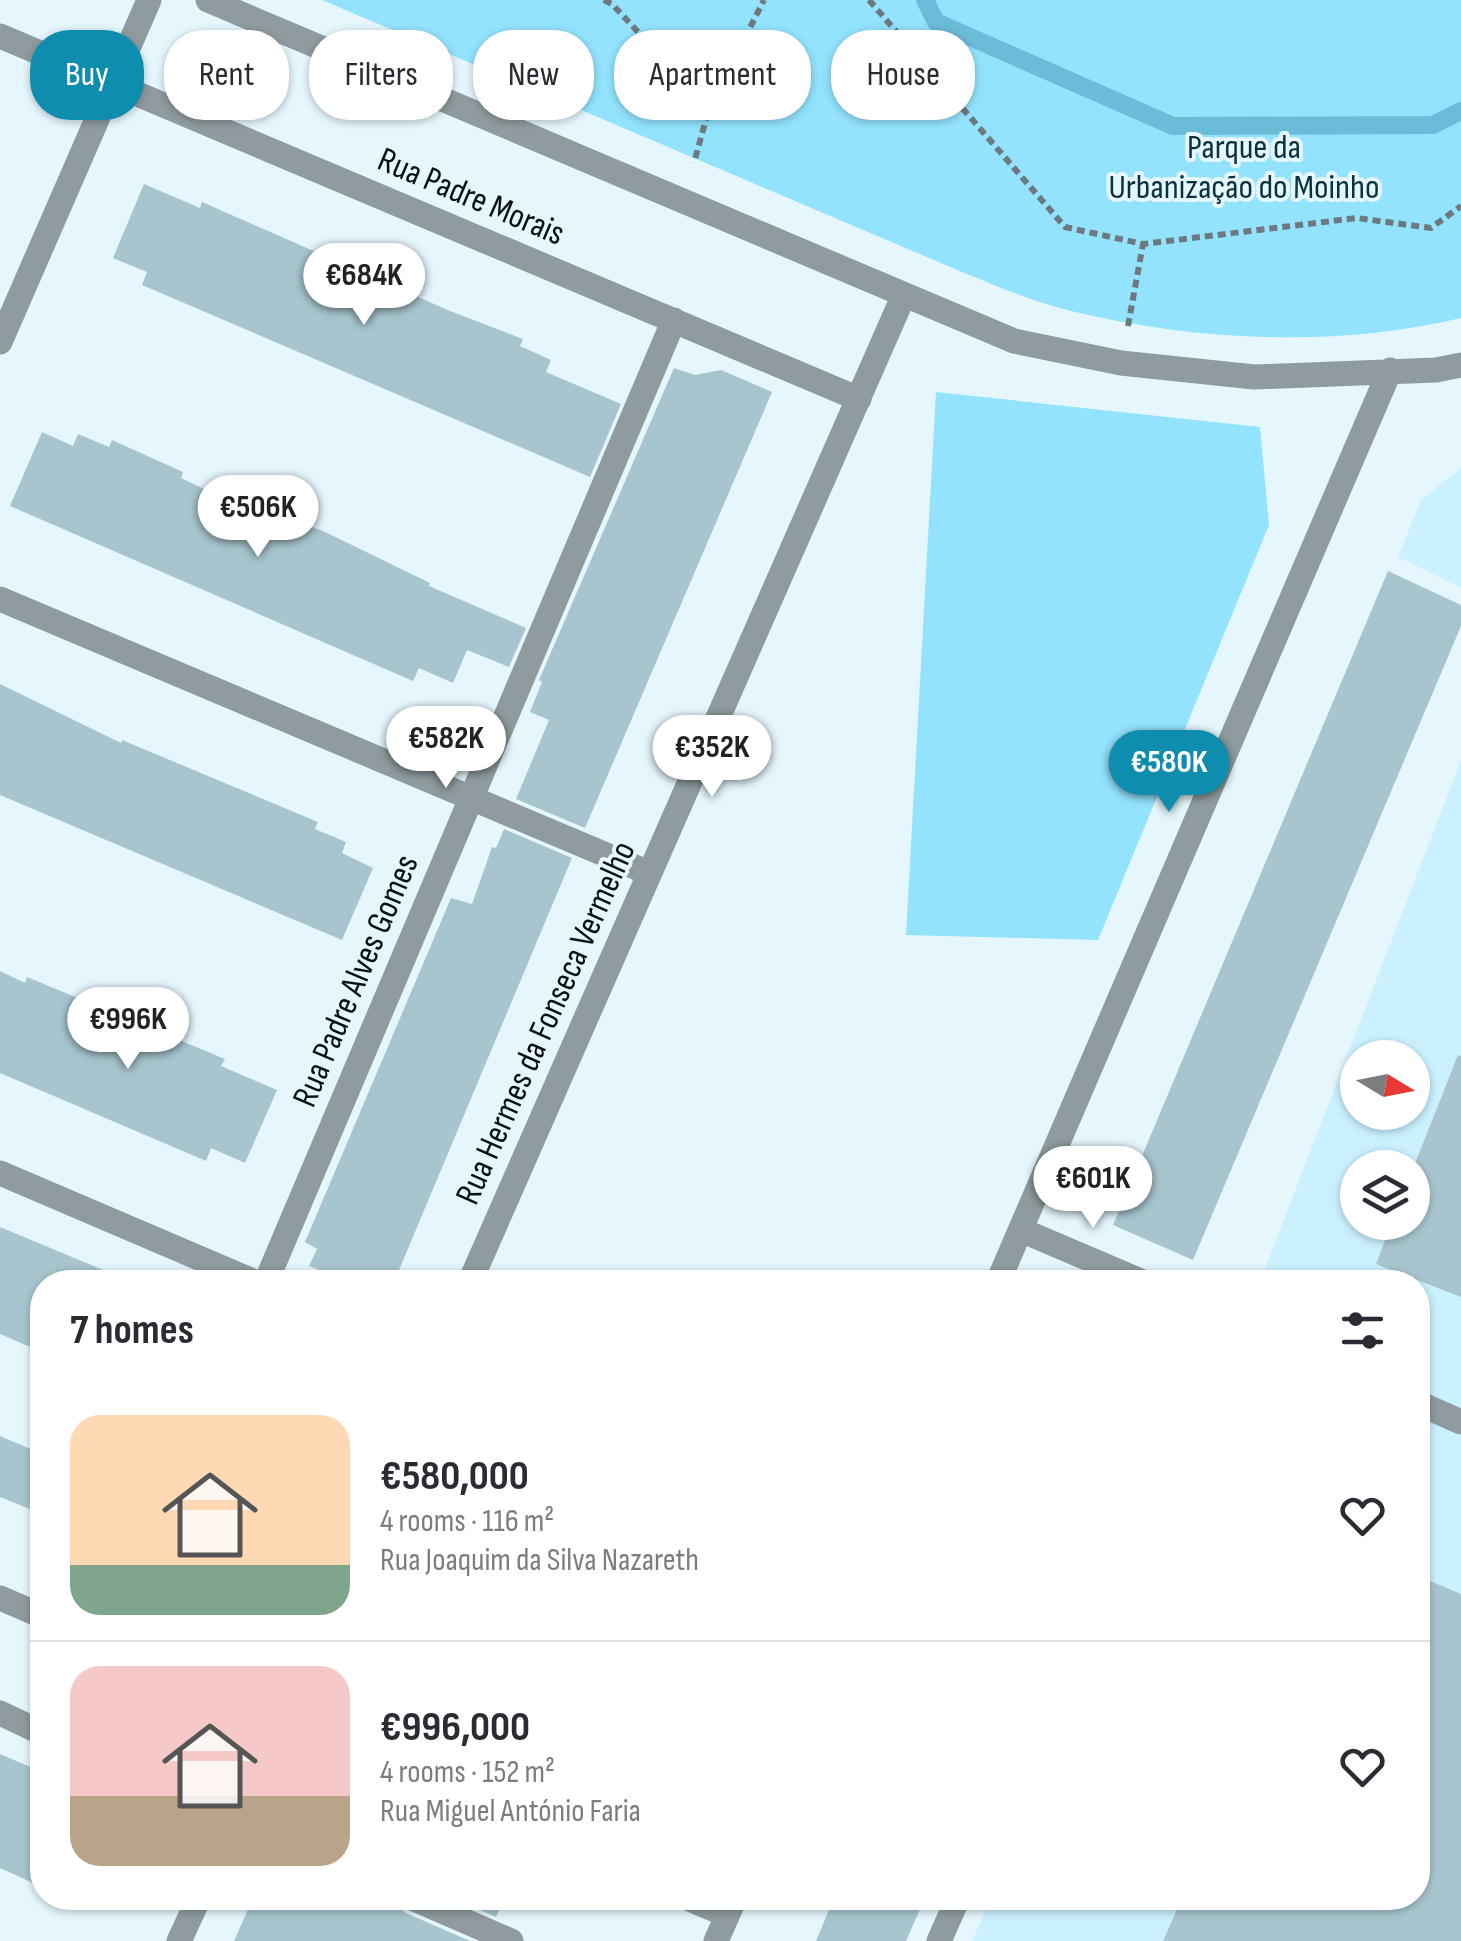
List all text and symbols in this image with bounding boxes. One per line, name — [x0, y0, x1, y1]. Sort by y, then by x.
chip: Buy — [30, 30, 144, 120]
chip: Rent — [164, 30, 289, 120]
chip: Filters — [309, 30, 453, 120]
chip: New — [473, 30, 594, 120]
chip: Apartment — [614, 30, 811, 120]
chip: House — [831, 30, 975, 120]
park label: Parque da Urbanização do Moinho — [1109, 126, 1379, 209]
street label: Rua Padre Morais — [371, 138, 571, 256]
pin: €684K — [294, 243, 434, 328]
text: €684K — [325, 256, 403, 295]
pin: €506K — [188, 475, 328, 560]
text: €506K — [220, 488, 296, 527]
pin: €582K — [376, 706, 516, 791]
pin: €352K — [642, 715, 782, 800]
text: €582K — [408, 719, 484, 758]
text: €352K — [674, 728, 750, 767]
pin: €580K — [1099, 730, 1239, 815]
text: €580K — [1131, 743, 1207, 782]
street label: Rua Hermes da Fonseca Vermelho — [446, 835, 646, 1211]
street label: Rua Padre Alves Gomes — [283, 848, 429, 1114]
pin: €996K — [58, 987, 198, 1072]
text: €996K — [89, 1000, 167, 1039]
north arrow — [1340, 1040, 1430, 1130]
map controls — [1340, 1040, 1430, 1240]
pin: €601K — [1023, 1146, 1163, 1231]
button: layers — [1340, 1150, 1430, 1240]
text: €601K — [1055, 1159, 1131, 1198]
icon: filters — [1335, 1303, 1390, 1358]
text: 7 homes — [70, 1305, 194, 1356]
text: €580,000 — [380, 1451, 529, 1502]
icon: home — [150, 1455, 270, 1575]
icon: heart — [1335, 1488, 1390, 1543]
text: 4 rooms · 116 m² — [380, 1502, 554, 1541]
text: Rua Joaquim da Silva Nazareth — [380, 1541, 699, 1580]
text: €996,000 — [380, 1702, 530, 1753]
icon: home — [150, 1706, 270, 1826]
icon: heart — [1335, 1739, 1390, 1794]
text: 4 rooms · 152 m² — [380, 1753, 555, 1792]
text: Rua Miguel António Faria — [380, 1792, 641, 1831]

